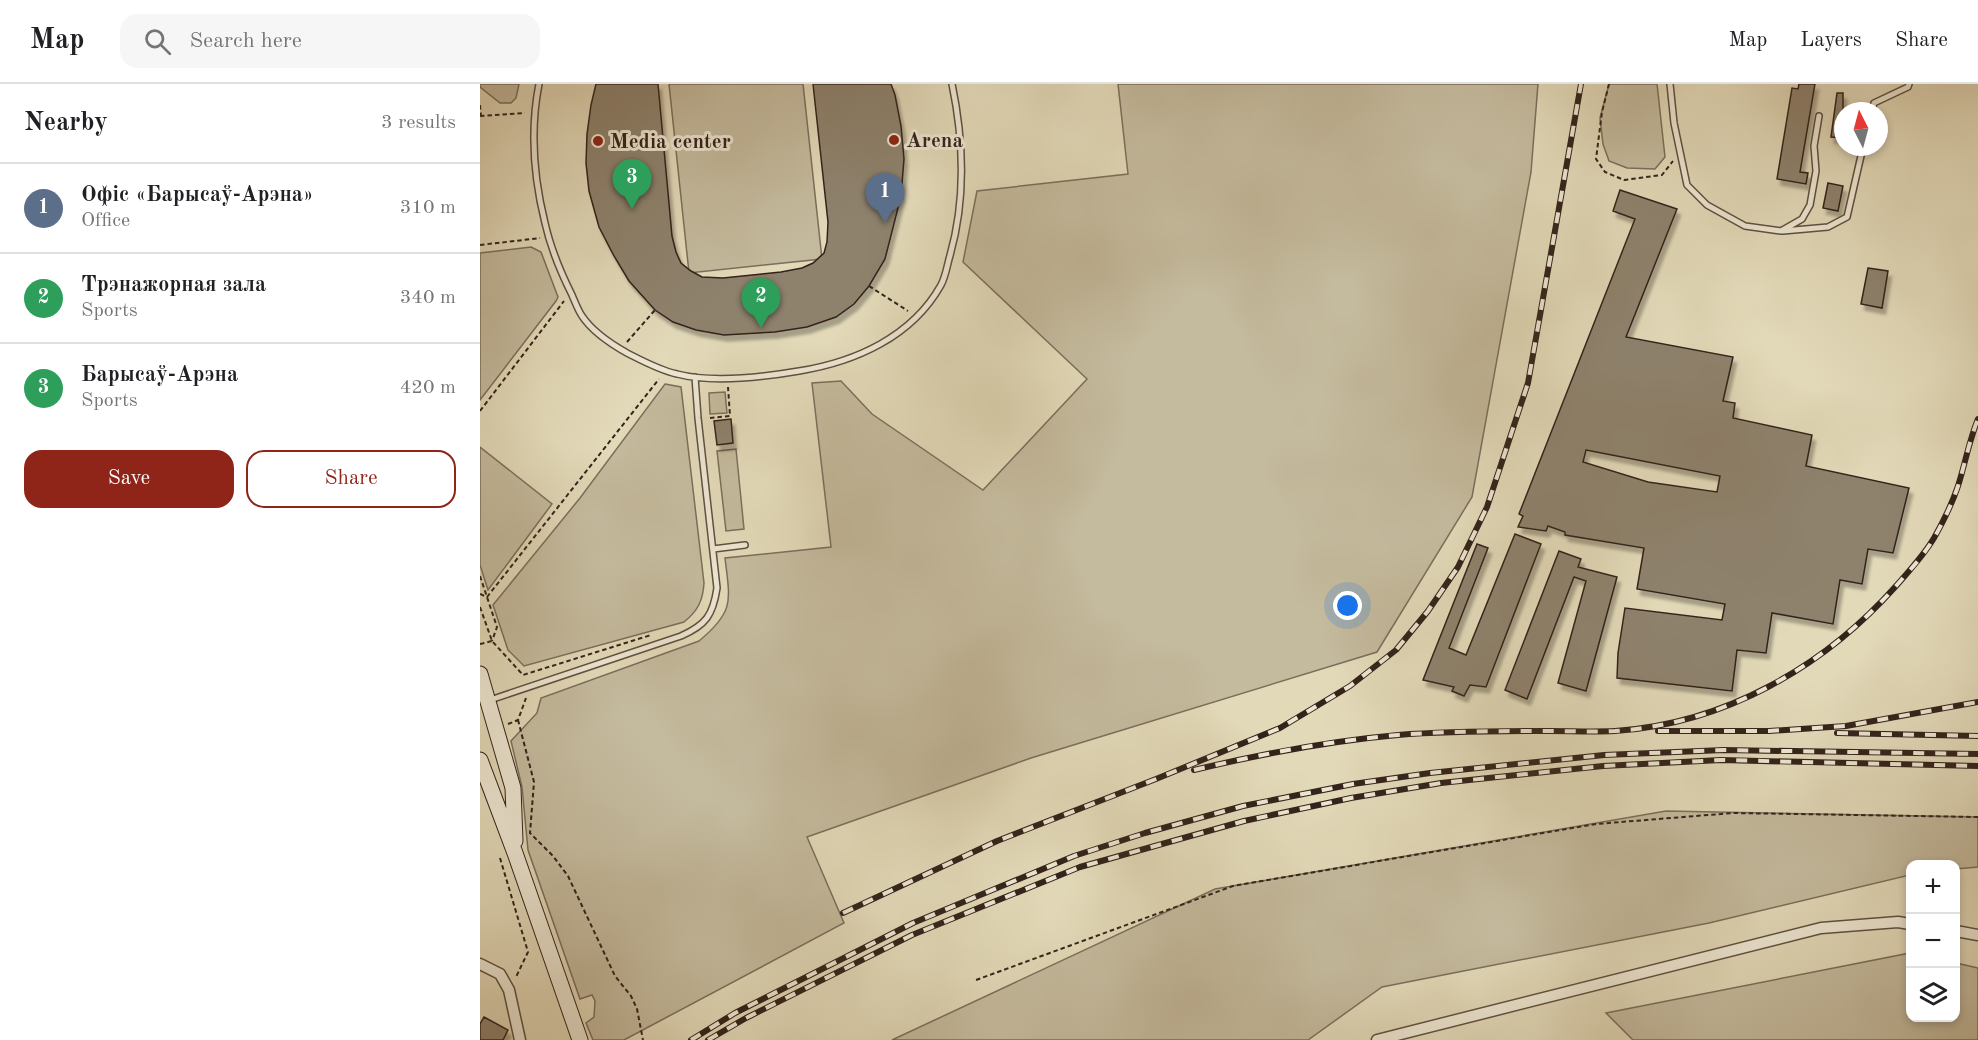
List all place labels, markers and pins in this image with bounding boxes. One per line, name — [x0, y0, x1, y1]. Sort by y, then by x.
place label: Arena — [906, 131, 964, 152]
place label: Media center — [610, 132, 731, 153]
marker: Arena — [887, 133, 901, 147]
marker: Media center — [591, 134, 605, 148]
pin: 3 — [612, 160, 652, 209]
pin: 1 — [866, 174, 904, 223]
pin: 2 — [742, 278, 780, 328]

